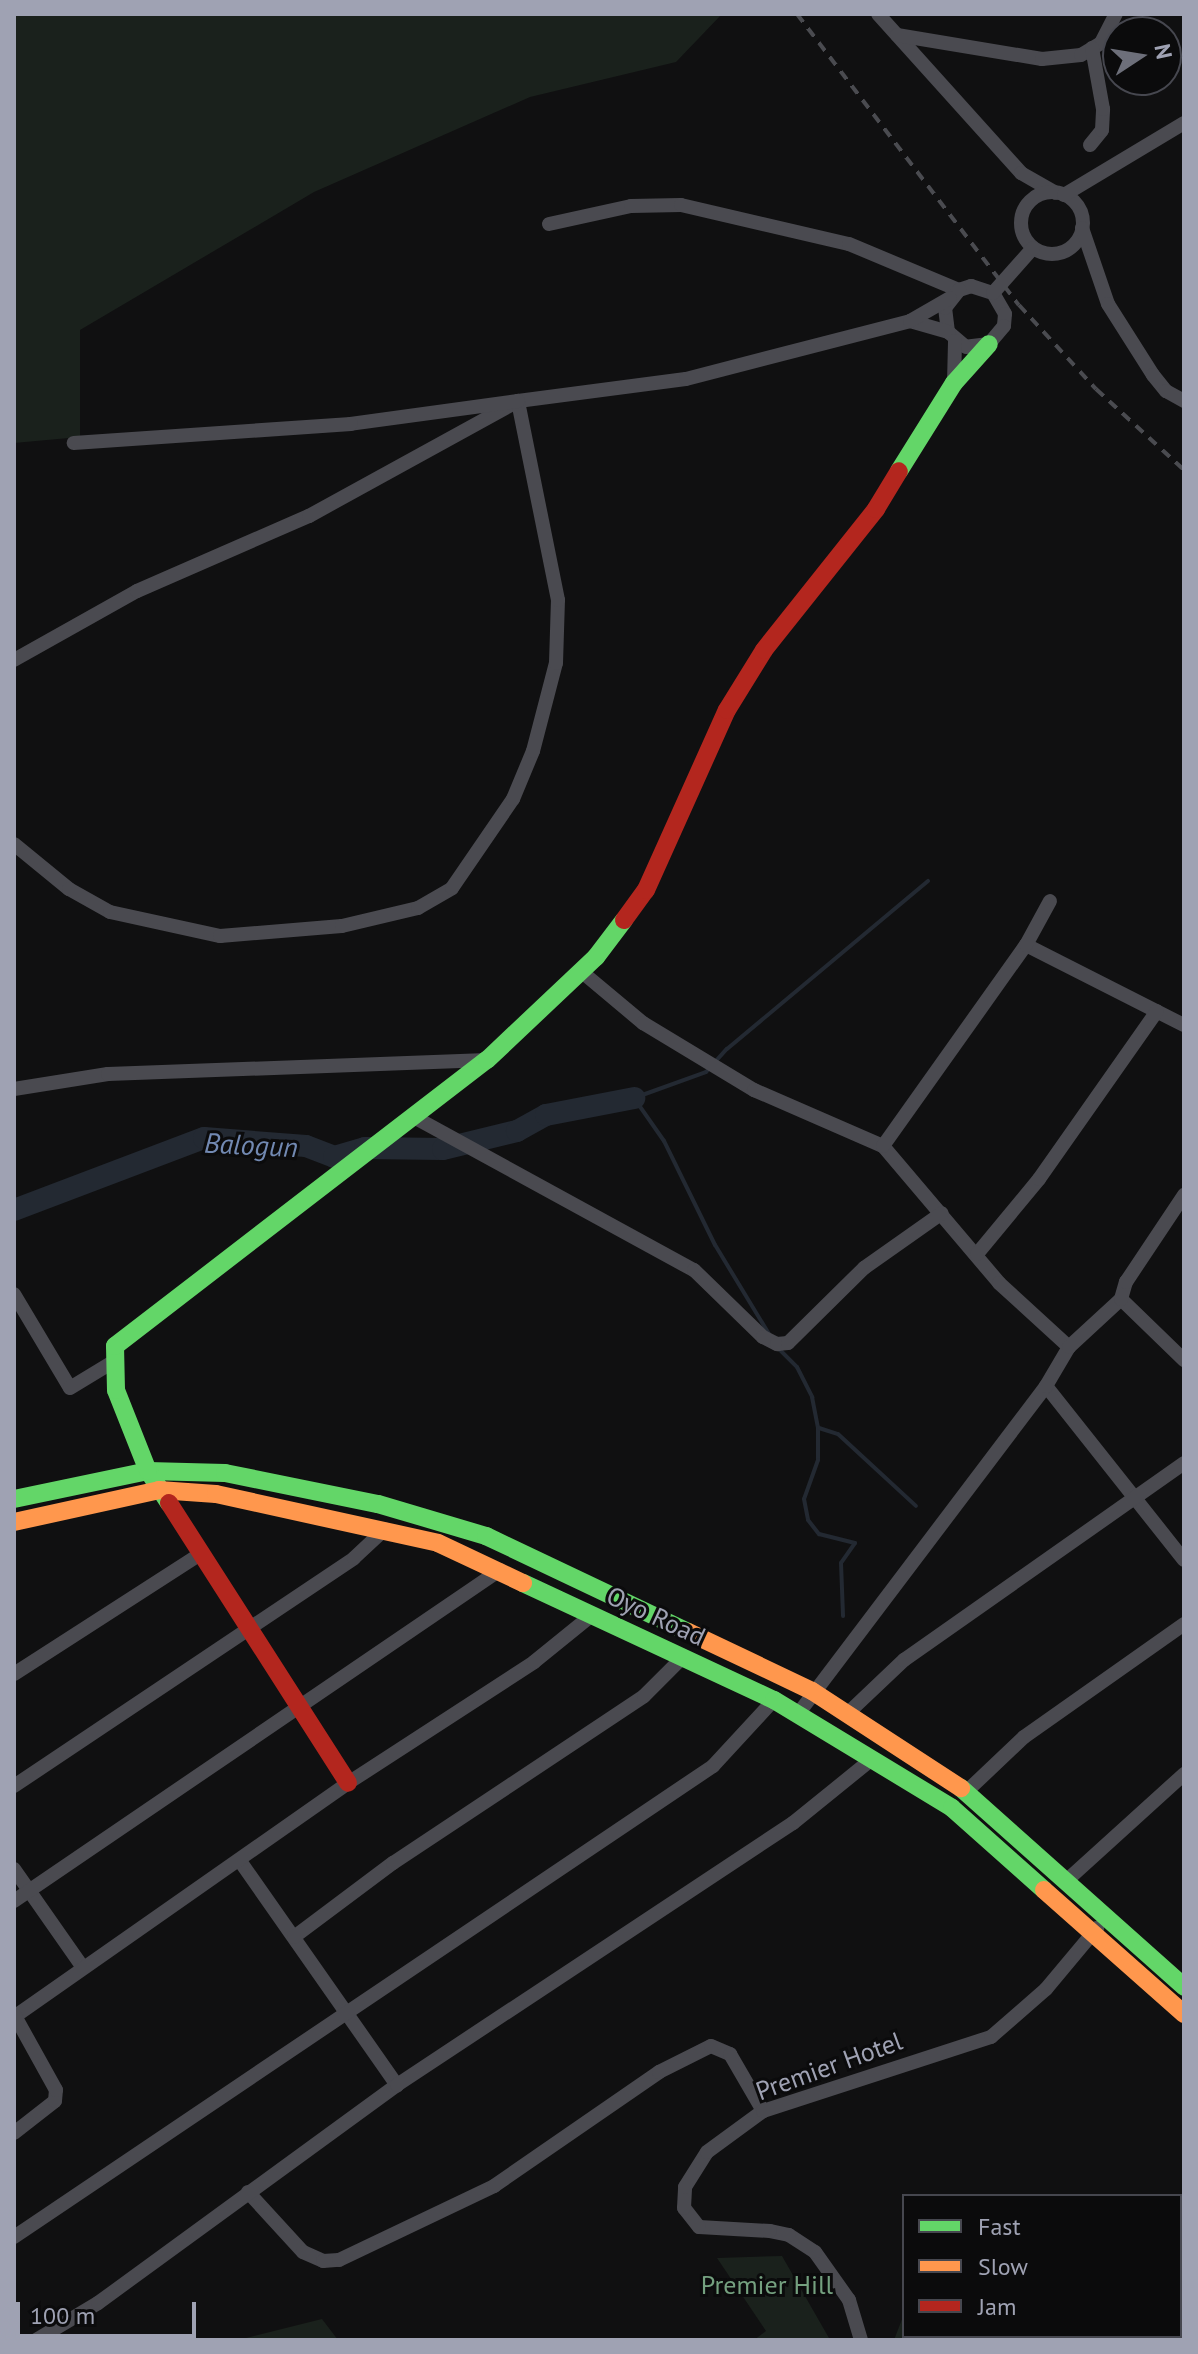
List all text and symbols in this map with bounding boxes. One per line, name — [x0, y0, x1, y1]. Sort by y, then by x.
north arrow — [1102, 16, 1182, 96]
text: N — [1148, 41, 1179, 61]
water label: Balogun — [203, 1126, 299, 1164]
street label: Oyo Road — [602, 1580, 710, 1652]
street label: Premier Hotel — [752, 2025, 906, 2107]
legend — [902, 2194, 1182, 2338]
text: Fast — [978, 2211, 1021, 2242]
text: Slow — [978, 2251, 1028, 2282]
park label: Premier Hill — [701, 2269, 833, 2301]
scale bar — [20, 2286, 200, 2336]
text: Jam — [978, 2291, 1016, 2322]
text: 100 m — [30, 2300, 95, 2331]

